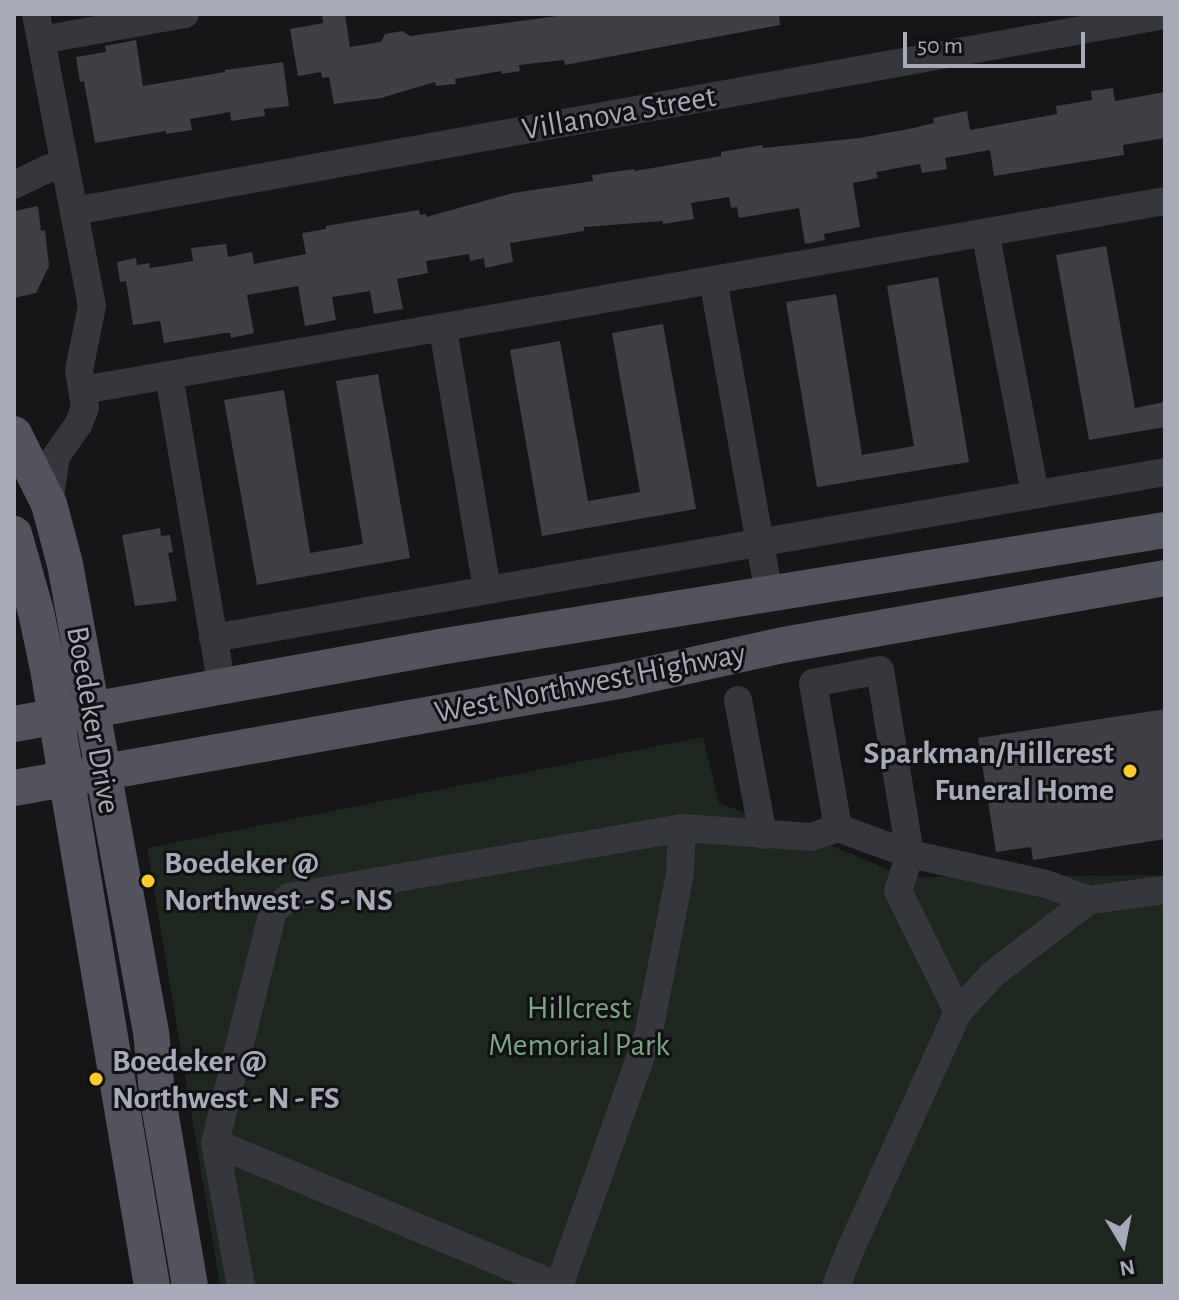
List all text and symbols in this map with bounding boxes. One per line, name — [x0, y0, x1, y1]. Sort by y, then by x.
scale bar — [907, 16, 1089, 66]
text: 50 m — [917, 34, 963, 58]
street label: Villanova Street — [519, 77, 719, 149]
street label: Boedeker Drive — [58, 623, 128, 817]
street label: West Northwest Highway — [431, 634, 749, 732]
place label: Sparkman/Hillcrest Funeral Home — [864, 734, 1114, 809]
marker: Sparkman/Hillcrest Funeral Home — [1121, 762, 1139, 780]
place label: Boedeker @ Northwest - S - NS — [164, 844, 393, 919]
marker: Boedeker @ Northwest - S - NS — [139, 872, 157, 890]
park label: Hillcrest Memorial Park — [488, 989, 670, 1064]
place label: Boedeker @ Northwest - N - FS — [112, 1042, 340, 1117]
marker: Boedeker @ Northwest - N - FS — [87, 1070, 105, 1088]
north arrow — [1083, 1204, 1163, 1284]
text: N — [1118, 1255, 1137, 1280]

